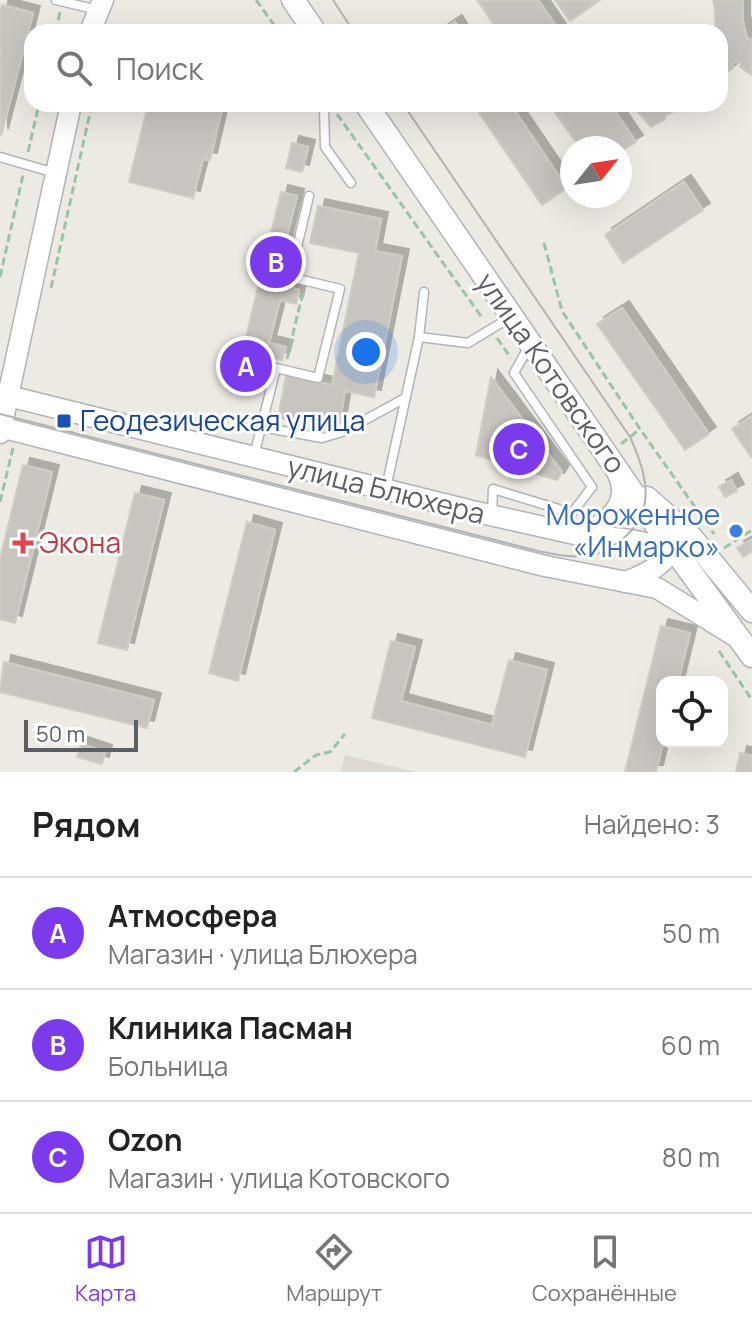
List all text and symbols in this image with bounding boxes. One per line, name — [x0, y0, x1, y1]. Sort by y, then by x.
search box — [24, 24, 728, 112]
icon: search — [52, 46, 96, 90]
text: Поиск — [116, 48, 203, 89]
north arrow — [560, 136, 632, 208]
pin: B — [250, 232, 302, 292]
street label: улица Котовского — [468, 265, 635, 480]
your location — [346, 332, 386, 372]
pin: A — [220, 336, 272, 396]
place label: Геодезическая улица — [80, 401, 365, 439]
marker: Геодезическая улица — [55, 412, 73, 430]
pin: C — [493, 419, 545, 479]
street label: улица Блюхера — [284, 446, 489, 532]
place label: Мороженное «Инмарко» — [546, 495, 720, 565]
marker: Мороженное «Инмарко» — [727, 522, 745, 540]
place label: Экона — [39, 523, 121, 561]
marker: Экона — [14, 534, 32, 552]
map controls — [656, 676, 728, 748]
button: locate — [656, 676, 728, 748]
scale bar — [24, 716, 138, 752]
text: 50 m — [36, 719, 85, 749]
text: Рядом — [32, 801, 141, 847]
text: Найдено: 3 — [584, 806, 720, 842]
text: Атмосфера — [108, 895, 278, 936]
text: A — [49, 915, 67, 951]
text: 50 m — [662, 915, 720, 951]
text: Магазин · улица Блюхера — [108, 936, 418, 972]
text: Клиника Пасман — [108, 1007, 353, 1048]
text: B — [50, 1027, 66, 1063]
text: 60 m — [661, 1027, 720, 1063]
text: Больница — [108, 1048, 228, 1084]
text: Ozon — [108, 1119, 183, 1160]
text: C — [48, 1139, 68, 1175]
text: 80 m — [662, 1139, 720, 1175]
text: Магазин · улица Котовского — [108, 1160, 450, 1196]
tab: Карта — [75, 1230, 136, 1308]
tab: Маршрут — [286, 1230, 382, 1308]
tab: Сохранённые — [532, 1230, 677, 1308]

